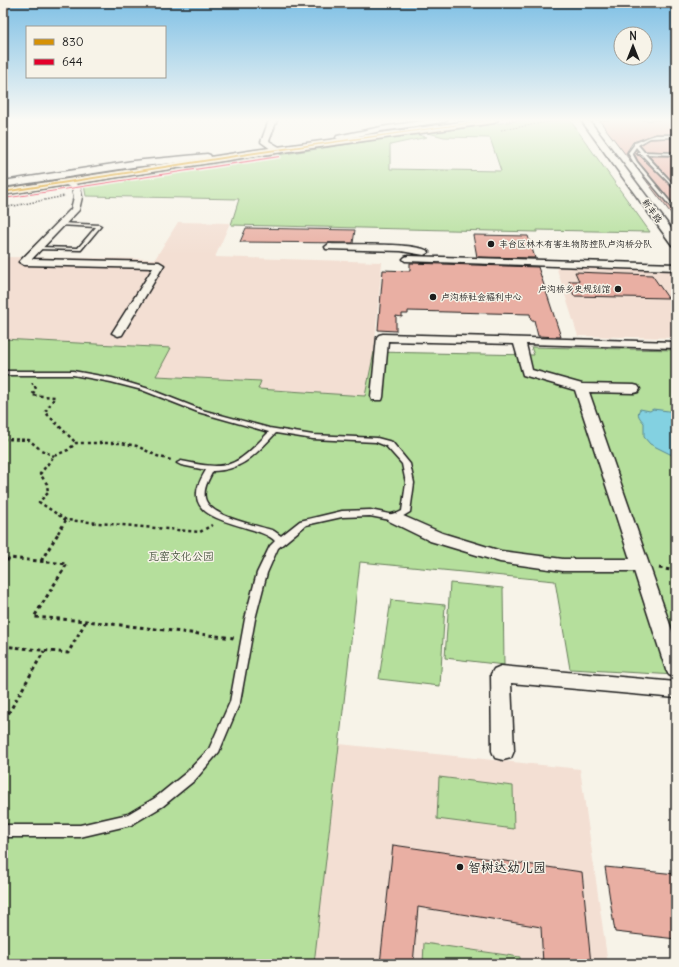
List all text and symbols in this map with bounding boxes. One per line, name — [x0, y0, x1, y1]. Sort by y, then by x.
legend — [26, 26, 166, 78]
north arrow — [613, 26, 653, 66]
text: N — [629, 29, 637, 43]
text: 830 — [62, 34, 84, 49]
text: 644 — [62, 54, 83, 69]
street label: 新丰路 — [640, 197, 665, 225]
place label: 丰台区林木有害生物防控队卢沟桥分队 — [499, 238, 652, 249]
marker: 丰台区林木有害生物防控队卢沟桥分队 — [486, 239, 496, 249]
place label: 卢沟桥乡史规划馆 — [538, 283, 611, 294]
marker: 卢沟桥乡史规划馆 — [613, 284, 623, 294]
place label: 卢沟桥社会福利中心 — [441, 291, 522, 302]
marker: 卢沟桥社会福利中心 — [428, 292, 438, 302]
park label: 瓦窑文化公园 — [148, 549, 214, 563]
place label: 智树达幼儿园 — [468, 859, 546, 876]
marker: 智树达幼儿园 — [455, 862, 465, 872]

